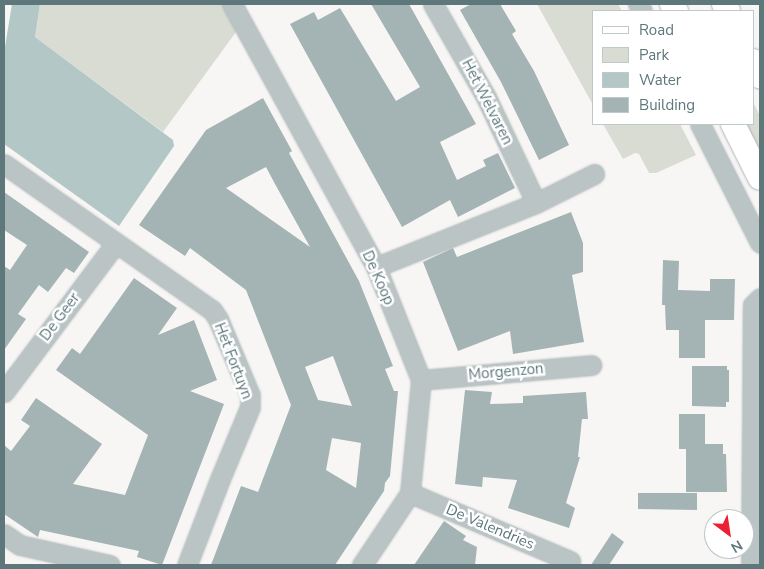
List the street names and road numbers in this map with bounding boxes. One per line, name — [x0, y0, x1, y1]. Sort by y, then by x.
street label: Het Welvaren — [458, 56, 516, 148]
street label: De Koop — [358, 248, 398, 308]
street label: De Geer — [36, 290, 84, 344]
street label: Het Fortuyn — [210, 320, 256, 402]
street label: Morgenzon — [468, 360, 544, 384]
street label: De Valendries — [443, 500, 537, 554]

